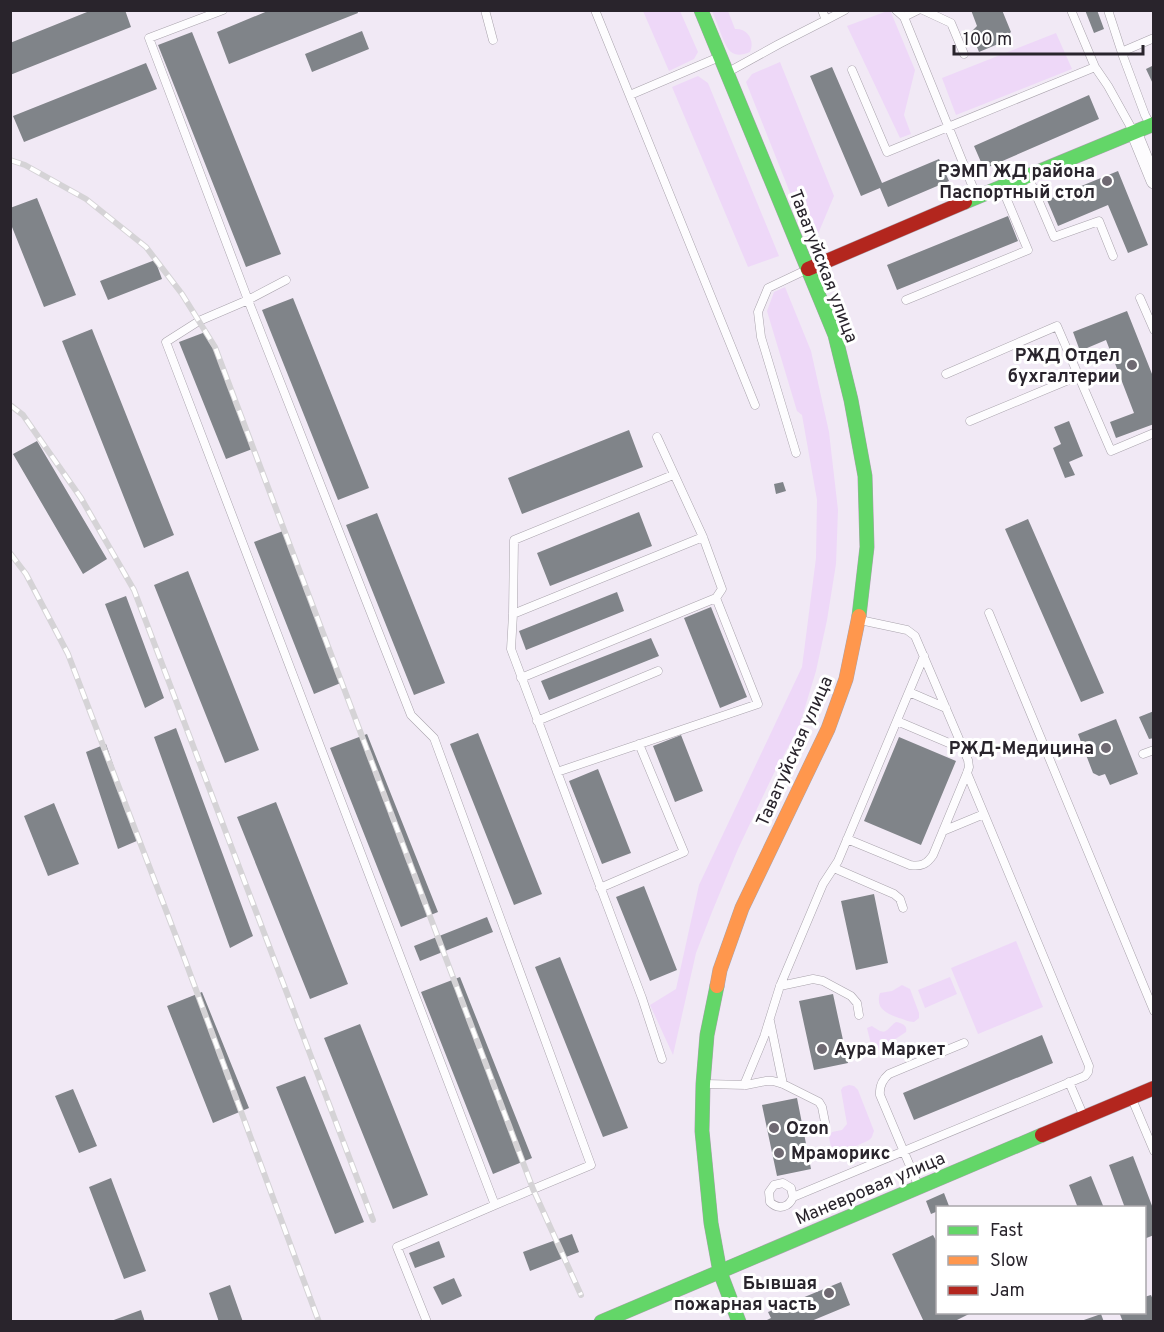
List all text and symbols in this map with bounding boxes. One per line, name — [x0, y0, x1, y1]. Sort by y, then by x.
scale bar — [954, 18, 1143, 56]
text: 100 m — [963, 29, 1012, 52]
place label: РЭМП ЖД района Паспортный стол — [938, 161, 1095, 205]
marker: РЭМП ЖД района Паспортный стол — [1100, 174, 1114, 188]
street label: Таватуйская улица — [783, 187, 862, 346]
place label: РЖД Отдел бухгалтерии — [1008, 345, 1120, 389]
marker: РЖД Отдел бухгалтерии — [1125, 358, 1139, 372]
street label: Таватуйская улица — [752, 673, 839, 830]
place label: РЖД-Медицина — [949, 738, 1094, 761]
marker: РЖД-Медицина — [1099, 741, 1113, 755]
place label: Аура Маркет — [834, 1039, 946, 1062]
marker: Аура Маркет — [815, 1042, 829, 1056]
place label: Ozon — [786, 1118, 829, 1141]
marker: Ozon — [767, 1121, 781, 1135]
place label: Мраморикс — [791, 1143, 890, 1166]
marker: Мраморикс — [772, 1146, 786, 1160]
street label: Маневровая улица — [792, 1147, 949, 1231]
legend — [936, 1206, 1146, 1314]
text: Fast — [990, 1220, 1023, 1243]
text: Slow — [990, 1250, 1028, 1273]
place label: Бывшая пожарная часть — [674, 1273, 817, 1317]
text: Jam — [990, 1280, 1025, 1303]
marker: Бывшая пожарная часть — [822, 1286, 836, 1300]

